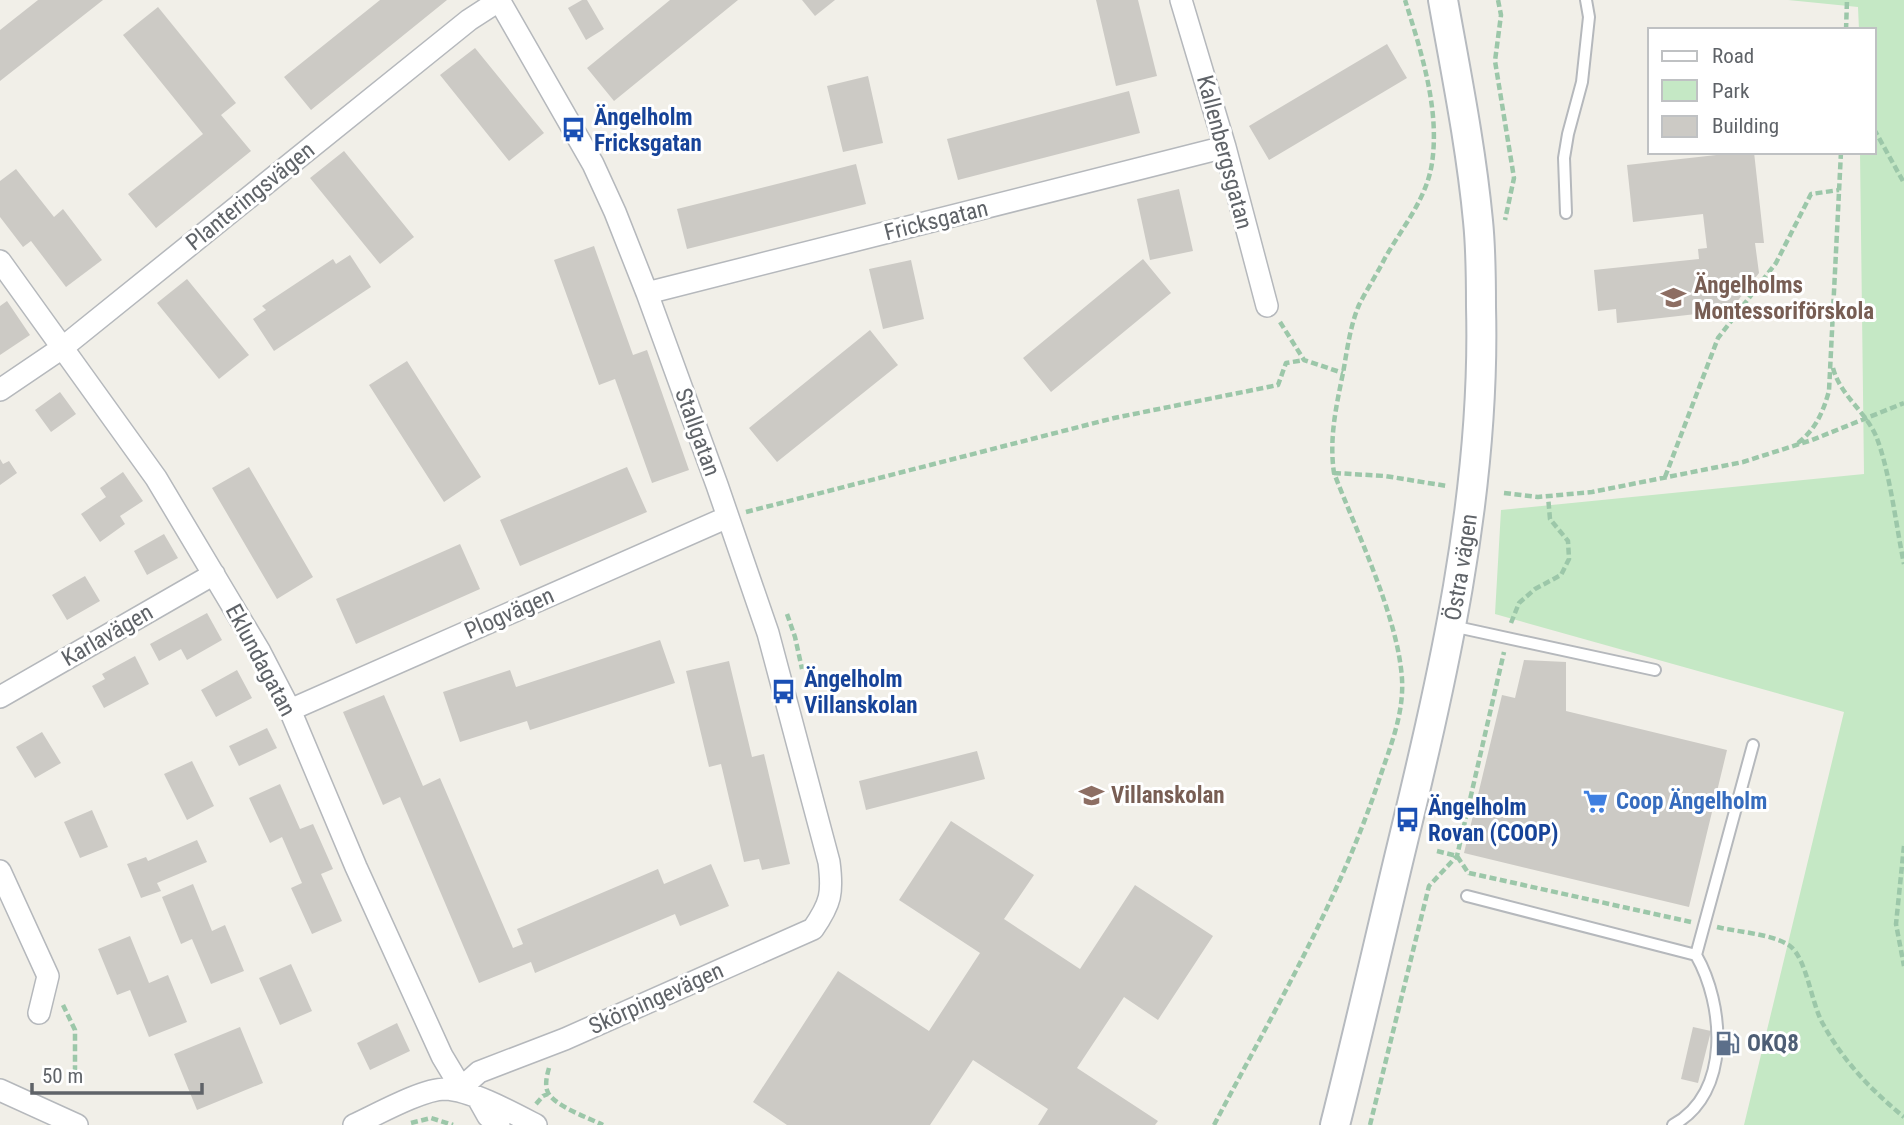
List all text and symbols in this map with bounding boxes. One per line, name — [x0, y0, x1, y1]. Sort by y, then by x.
legend — [1648, 28, 1876, 154]
text: Road — [1712, 44, 1754, 68]
street label: Kallenbergsgatan — [1191, 72, 1258, 232]
text: Park — [1712, 79, 1750, 103]
place label: Ängelholm Fricksgatan — [594, 104, 702, 157]
text: Building — [1712, 114, 1779, 138]
bus stop icon: Ängelholm Fricksgatan — [560, 116, 588, 144]
street label: Planteringsvägen — [181, 137, 320, 256]
street label: Fricksgatan — [881, 195, 991, 246]
place label: Ängelholms Montessoriförskola — [1694, 272, 1874, 325]
school or university icon: Ängelholms Montessoriförskola — [1660, 284, 1688, 312]
street label: Stallgatan — [669, 384, 726, 480]
street label: Östra vägen — [1438, 512, 1483, 623]
street label: Plogvägen — [460, 582, 558, 645]
street label: Karlavägen — [57, 599, 158, 672]
street label: Eklundagatan — [220, 600, 301, 721]
place label: Ängelholm Villanskolan — [804, 666, 918, 719]
bus stop icon: Ängelholm Villanskolan — [770, 678, 798, 706]
school or university icon: Villanskolan — [1077, 781, 1105, 809]
place label: Villanskolan — [1111, 782, 1225, 809]
supermarket icon: Coop Ängelholm — [1582, 787, 1610, 815]
place label: Coop Ängelholm — [1616, 788, 1767, 815]
place label: Ängelholm Rovan (COOP) — [1428, 794, 1558, 847]
bus stop icon: Ängelholm Rovan (COOP) — [1394, 806, 1422, 834]
street label: Skörpingevägen — [585, 957, 728, 1040]
fuel station icon: OKQ8 — [1713, 1029, 1741, 1057]
place label: OKQ8 — [1747, 1030, 1799, 1057]
scale bar — [32, 1052, 201, 1096]
text: 50 m — [42, 1064, 83, 1088]

